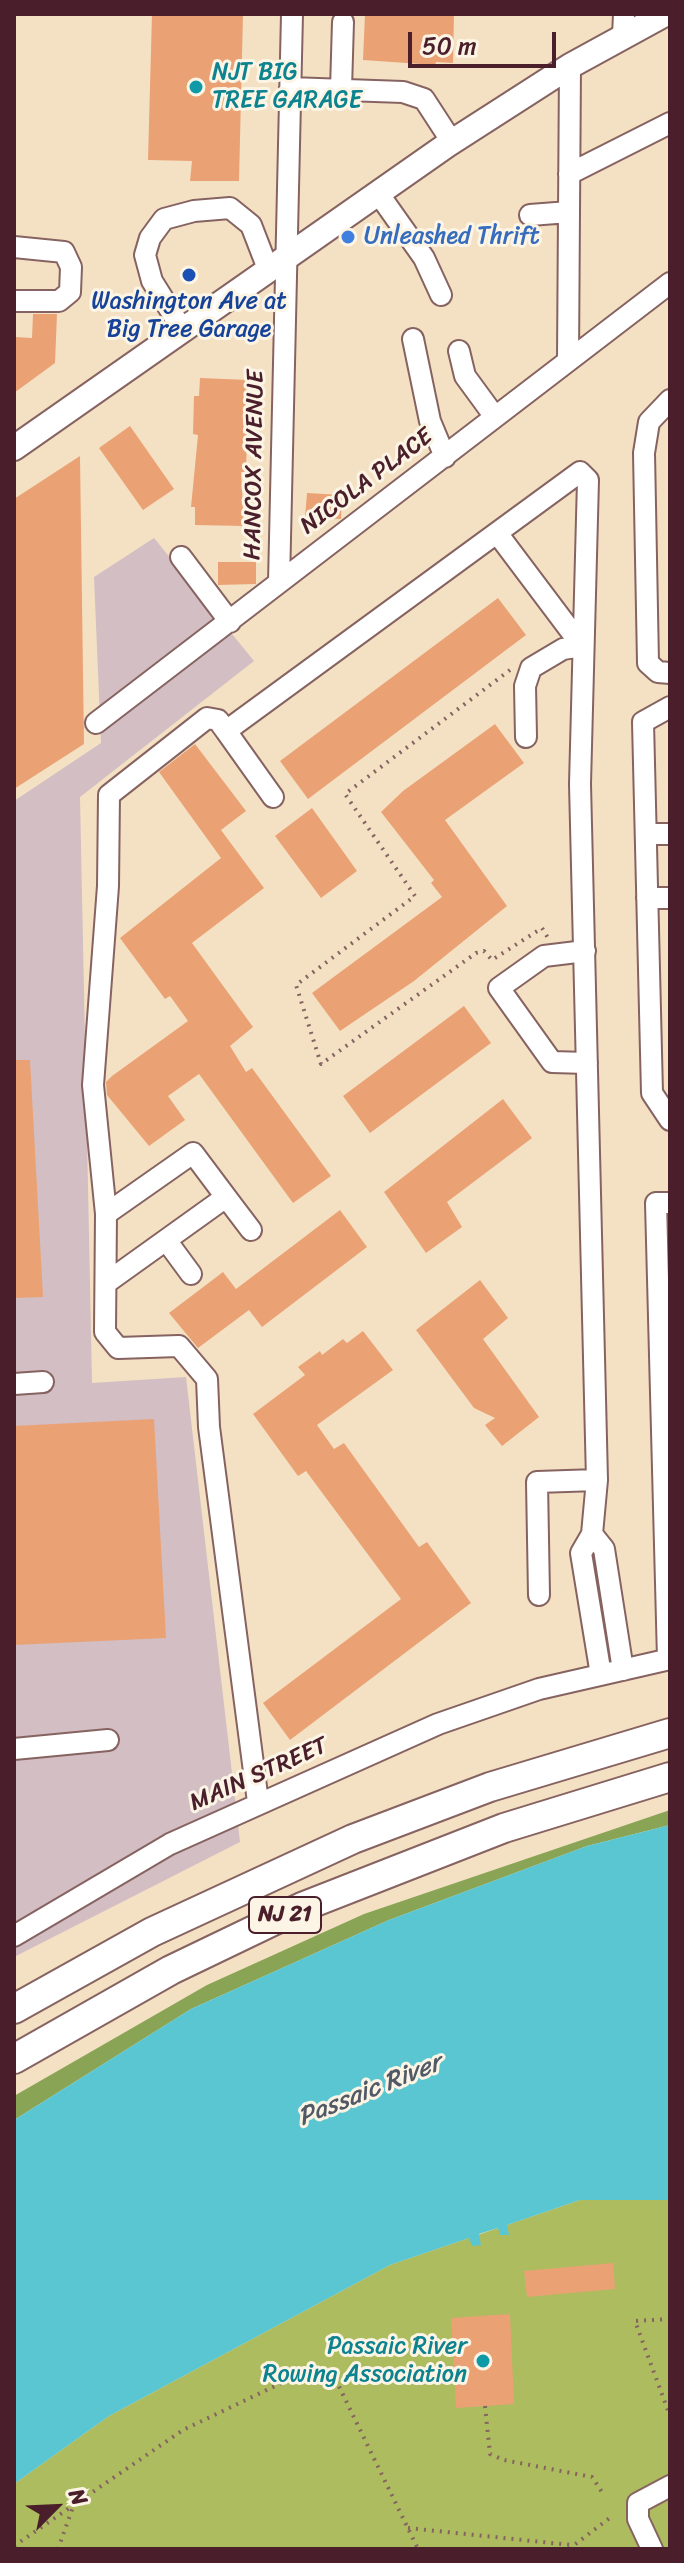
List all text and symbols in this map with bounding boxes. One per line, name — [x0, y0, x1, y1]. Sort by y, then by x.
scale bar — [412, 16, 560, 66]
text: 50 m — [422, 25, 477, 67]
place label: NJT BIG TREE GARAGE — [212, 59, 362, 115]
marker: NJT BIG TREE GARAGE — [187, 78, 205, 96]
place label: Unleashed Thrift — [364, 223, 540, 251]
marker: Unleashed Thrift — [339, 228, 357, 246]
marker: Washington Ave at Big Tree Garage — [180, 266, 198, 284]
place label: Washington Ave at Big Tree Garage — [91, 288, 287, 344]
street label: HANCOX AVENUE — [239, 370, 271, 560]
street label: NICOLA PLACE — [295, 423, 439, 541]
street label: MAIN STREET — [186, 1732, 332, 1818]
road number: NJ 21 — [249, 1897, 321, 1933]
water label: Passaic River — [294, 2048, 446, 2134]
place label: Passaic River Rowing Association — [263, 2333, 467, 2389]
marker: Passaic River Rowing Association — [474, 2352, 492, 2370]
north arrow — [16, 2467, 96, 2547]
text: N — [57, 2482, 99, 2512]

